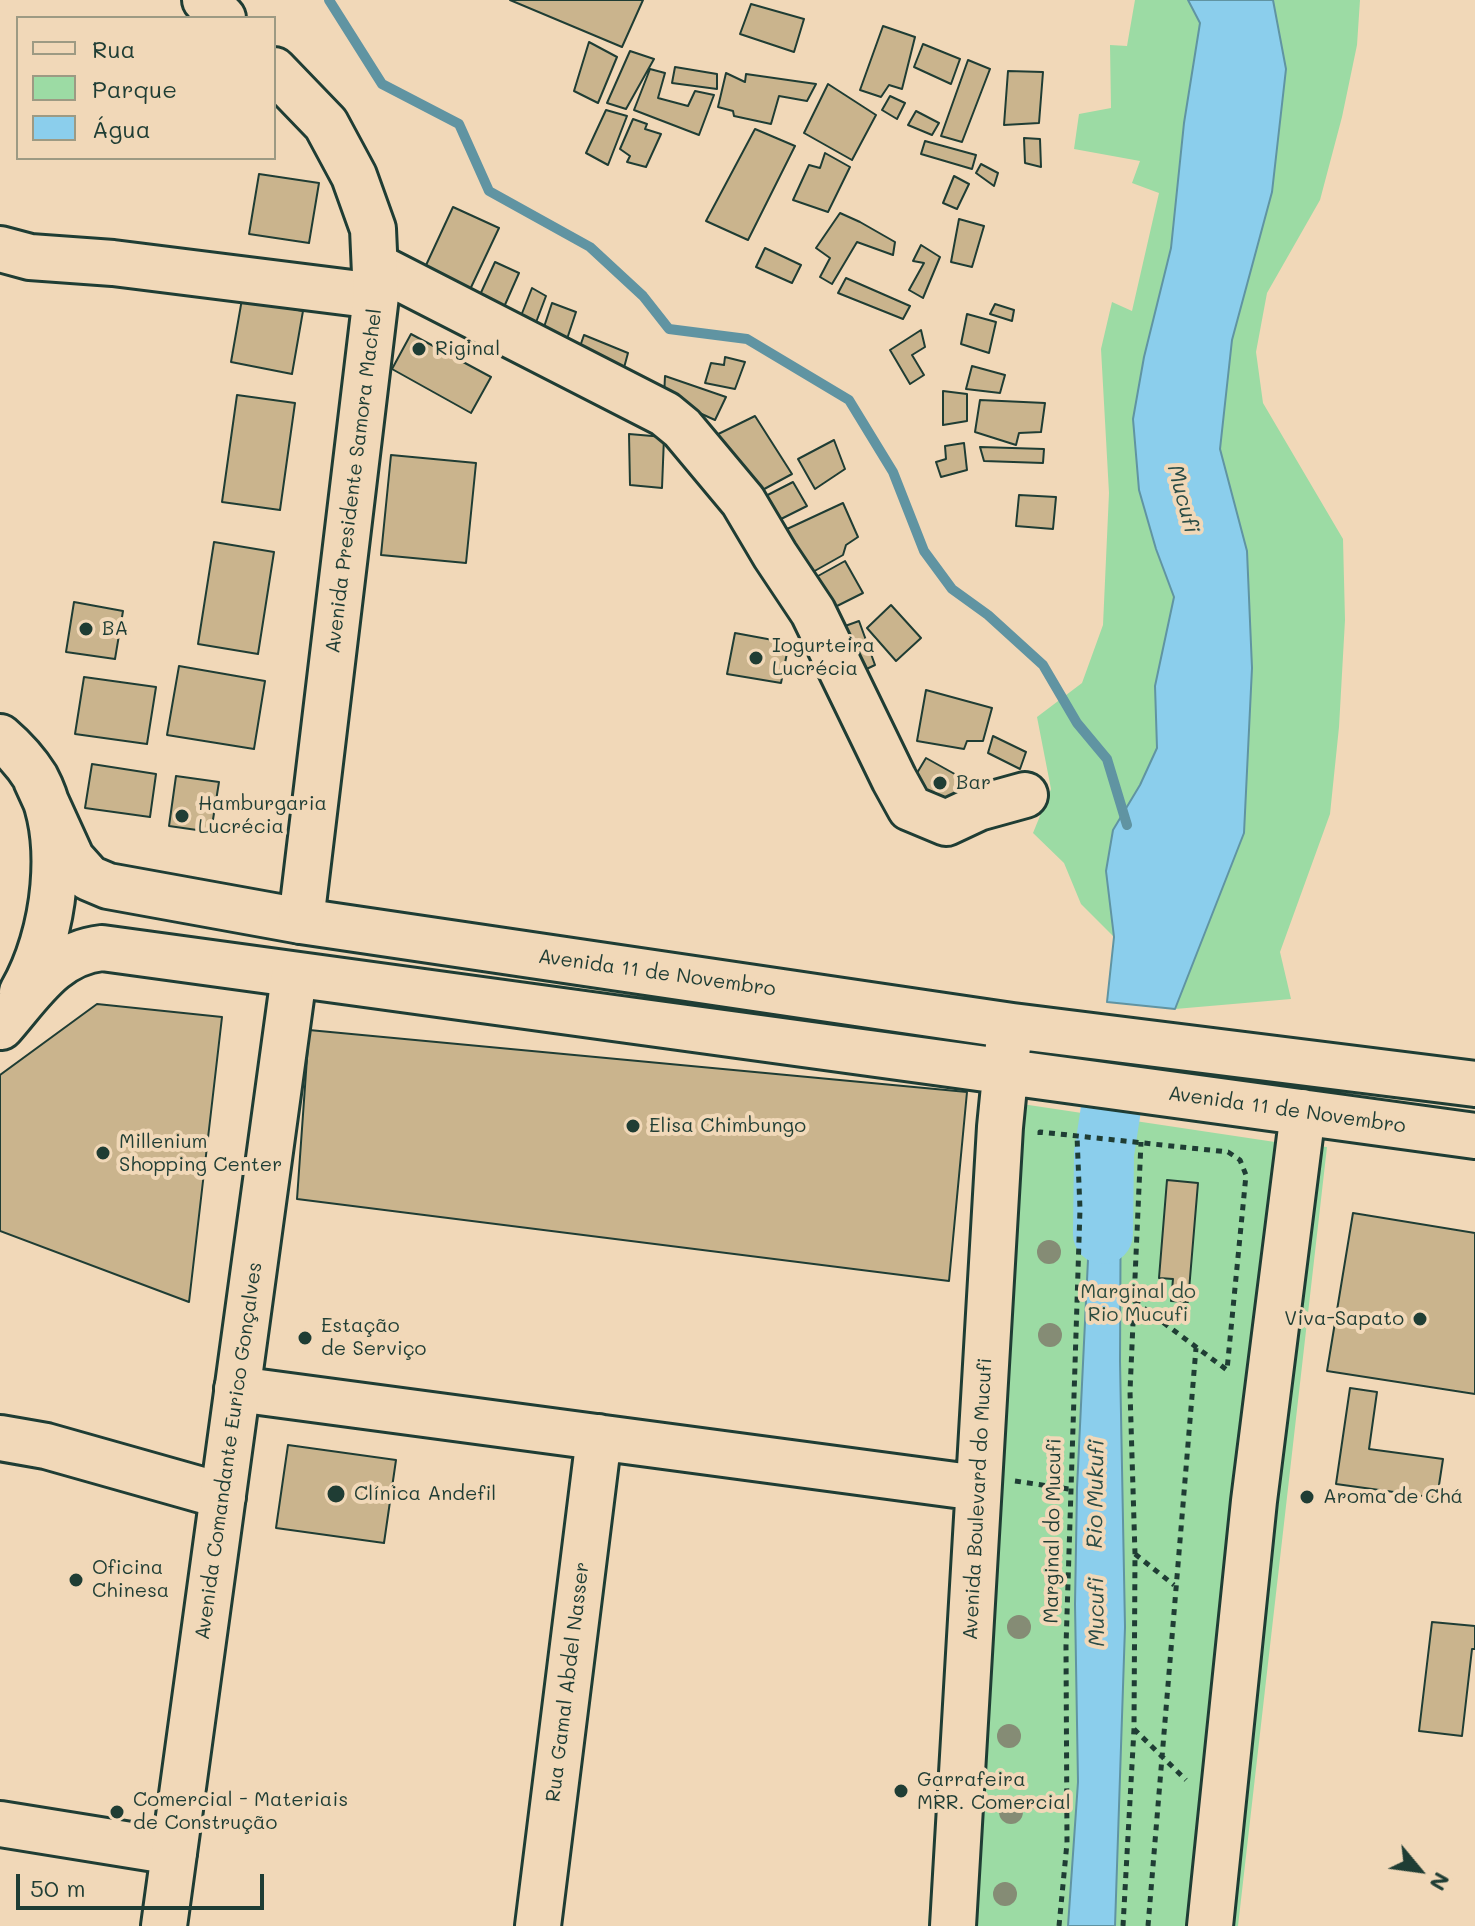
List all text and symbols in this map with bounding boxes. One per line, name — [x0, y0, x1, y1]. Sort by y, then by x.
legend — [16, 16, 276, 160]
text: Rua — [92, 33, 135, 64]
text: Parque — [92, 73, 177, 104]
text: Água — [92, 113, 151, 144]
street label: Avenida Presidente Samora Machel — [321, 307, 387, 655]
place label: Riginal — [435, 337, 500, 361]
marker: Riginal — [410, 340, 428, 358]
water label: Mucufi — [1161, 462, 1205, 536]
place label: BA — [102, 617, 128, 641]
marker: BA — [77, 620, 95, 638]
place label: Iogurteira Lucrécia — [772, 634, 875, 681]
marker: Iogurteira Lucrécia — [747, 649, 765, 667]
place label: Bar — [956, 771, 991, 795]
marker: Bar — [931, 774, 949, 792]
place label: Hamburgaria Lucrécia — [198, 792, 327, 839]
marker: Hamburgaria Lucrécia — [173, 807, 191, 825]
street label: Avenida 11 de Novembro — [537, 944, 777, 1002]
street label: Avenida 11 de Novembro — [1167, 1081, 1407, 1139]
place label: Elisa Chimbungo — [649, 1114, 806, 1138]
marker: Elisa Chimbungo — [624, 1117, 642, 1135]
place label: Millenium Shopping Center — [119, 1130, 282, 1177]
marker: Millenium Shopping Center — [94, 1144, 112, 1162]
street label: Avenida Comandante Eurico Gonçalves — [191, 1261, 267, 1641]
park label: Marginal do Rio Mucufi — [1080, 1280, 1196, 1327]
place label: Viva-Sapato — [1284, 1307, 1404, 1331]
marker: Viva-Sapato — [1411, 1310, 1429, 1328]
place label: Estação de Serviço — [321, 1314, 426, 1361]
marker: Estação de Serviço — [296, 1329, 314, 1347]
street label: Avenida Boulevard do Mucufi — [959, 1357, 997, 1641]
street label: Marginal do Mucufi — [1039, 1438, 1067, 1624]
water label: Rio Mukufi — [1082, 1439, 1110, 1549]
place label: Clínica Andefil — [354, 1482, 496, 1506]
marker: Clínica Andefil — [325, 1483, 347, 1505]
place label: Aroma de Chá — [1323, 1485, 1463, 1509]
marker: Aroma de Chá — [1298, 1488, 1316, 1506]
place label: Oficina Chinesa — [92, 1556, 169, 1603]
street label: Rua Gamal Abdel Nasser — [541, 1561, 595, 1803]
marker: Oficina Chinesa — [67, 1571, 85, 1589]
water label: Mucufi — [1083, 1577, 1111, 1647]
place label: Garrafeira MRR. Comercial — [917, 1768, 1071, 1815]
marker: Garrafeira MRR. Comercial — [892, 1782, 910, 1800]
place label: Comercial - Materiais de Construção — [133, 1788, 348, 1835]
marker: Comercial - Materiais de Construção — [108, 1803, 126, 1821]
north arrow — [1379, 1830, 1459, 1910]
scale bar — [20, 1858, 268, 1908]
text: N — [1424, 1868, 1457, 1896]
text: 50 m — [30, 1872, 86, 1903]

